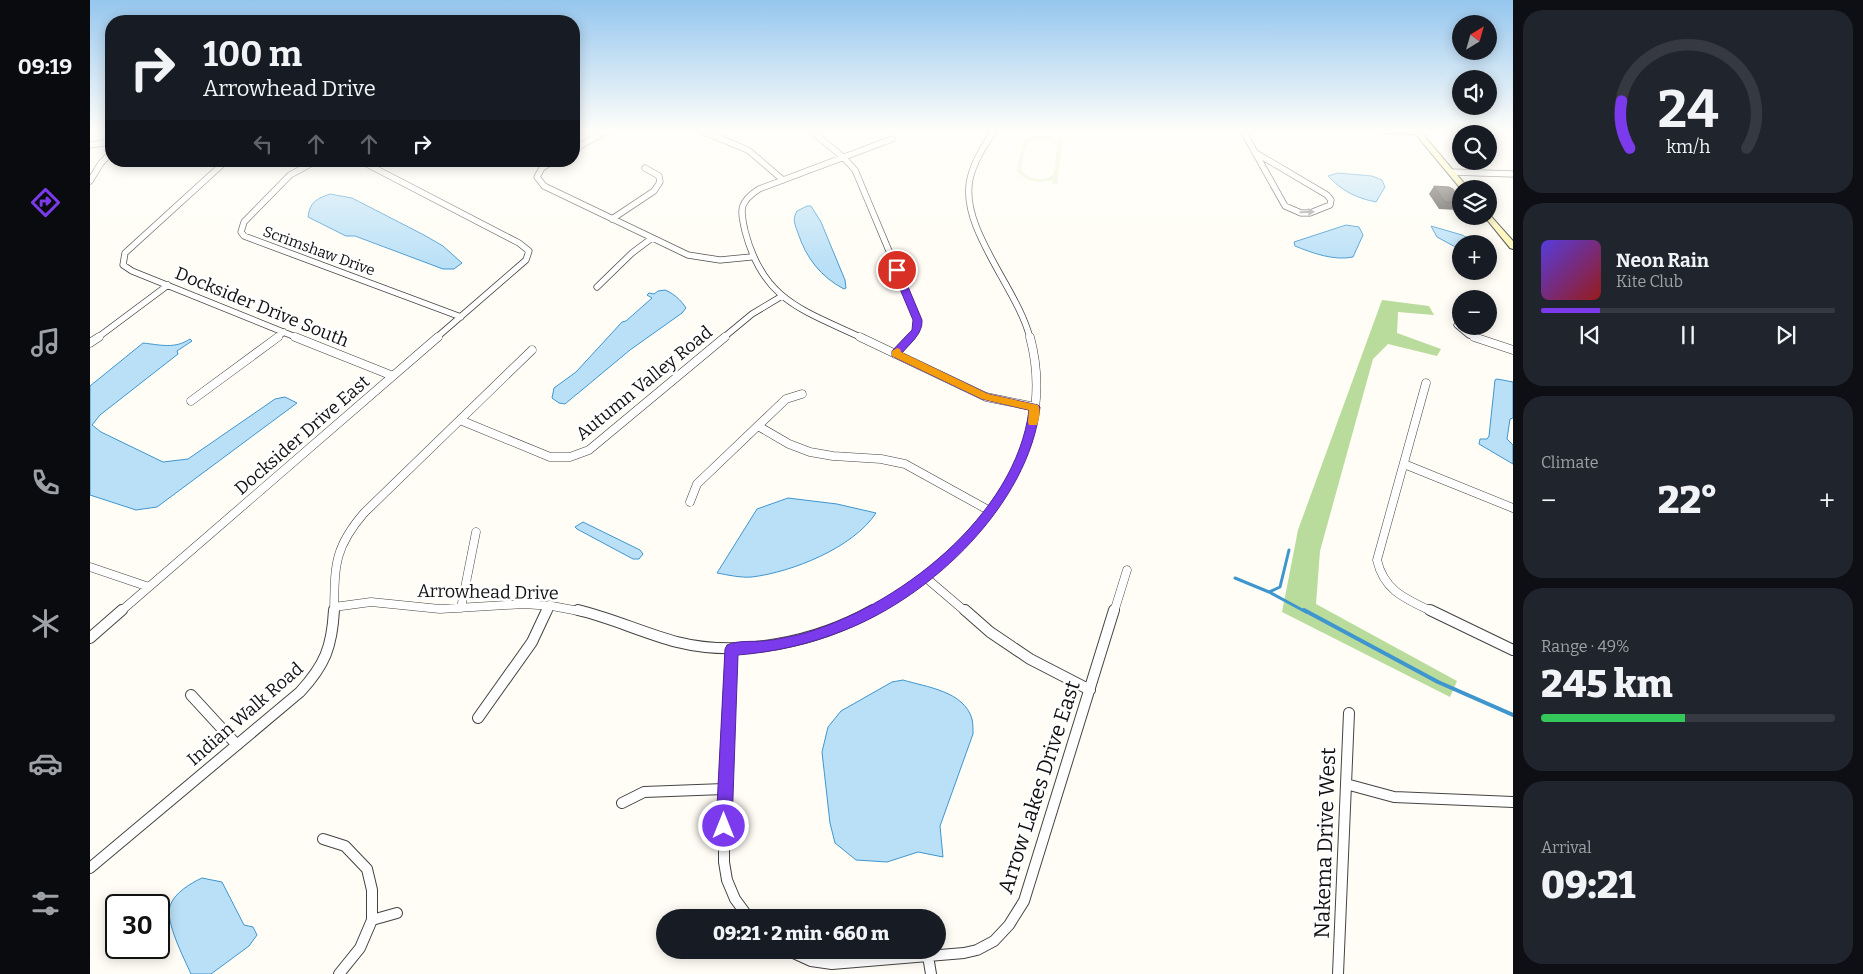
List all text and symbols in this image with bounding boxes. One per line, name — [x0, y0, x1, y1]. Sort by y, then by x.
north arrow — [1452, 15, 1498, 60]
map controls — [1452, 15, 1497, 335]
text: 100 m — [203, 33, 302, 75]
icon: right — [120, 35, 185, 100]
text: 09:19 — [18, 53, 72, 80]
button: sound — [1452, 70, 1497, 115]
text: Arrowhead Drive — [203, 75, 376, 102]
text: 24 — [1658, 78, 1719, 141]
button: search — [1452, 125, 1497, 170]
icon: left — [249, 130, 277, 158]
icon: ahead — [302, 130, 330, 158]
icon: ahead — [355, 130, 383, 158]
icon: right — [408, 130, 436, 158]
text: km/h — [1666, 136, 1710, 158]
button: layers — [1452, 180, 1497, 225]
icon: directions — [28, 185, 63, 220]
one-way arrow — [1299, 208, 1315, 216]
street label: Scrimshaw Drive — [261, 222, 377, 280]
button: + — [1452, 235, 1497, 280]
pin — [876, 249, 918, 291]
text: Neon Rain — [1616, 249, 1709, 272]
icon: arrive — [883, 256, 911, 284]
street label: Docksider Drive South — [172, 262, 352, 352]
text: Kite Club — [1616, 272, 1683, 291]
button: − — [1452, 290, 1497, 335]
street label: Autumn Valley Road — [571, 321, 717, 445]
icon: previous — [1576, 321, 1604, 349]
icon: pause — [1674, 321, 1702, 349]
icon: next — [1772, 321, 1800, 349]
icon: music — [28, 325, 63, 360]
street label: Docksider Drive East — [230, 370, 374, 500]
text: Climate — [1541, 453, 1599, 472]
icon: phone — [28, 465, 63, 500]
text: 22° — [1658, 477, 1718, 523]
text: − — [1541, 484, 1556, 517]
text: + — [1819, 484, 1835, 517]
street label: Arrowhead Drive — [417, 580, 559, 604]
icon: climate — [28, 606, 63, 641]
text: Range · 49% — [1541, 637, 1630, 656]
street label: Indian Walk Road — [183, 657, 308, 770]
text: 245 km — [1541, 661, 1673, 707]
street label: Arrow Lakes Drive East — [992, 677, 1086, 897]
icon: car — [28, 746, 63, 781]
street label: Nakema Drive West — [1309, 747, 1341, 939]
position arrow — [697, 799, 749, 851]
text: Arrival — [1541, 838, 1592, 857]
text: 09:21 — [1541, 862, 1635, 908]
icon: filters — [28, 886, 63, 921]
speed limit sign: 30 — [105, 894, 170, 959]
text: 09:21 · 2 min · 660 m — [713, 922, 889, 945]

